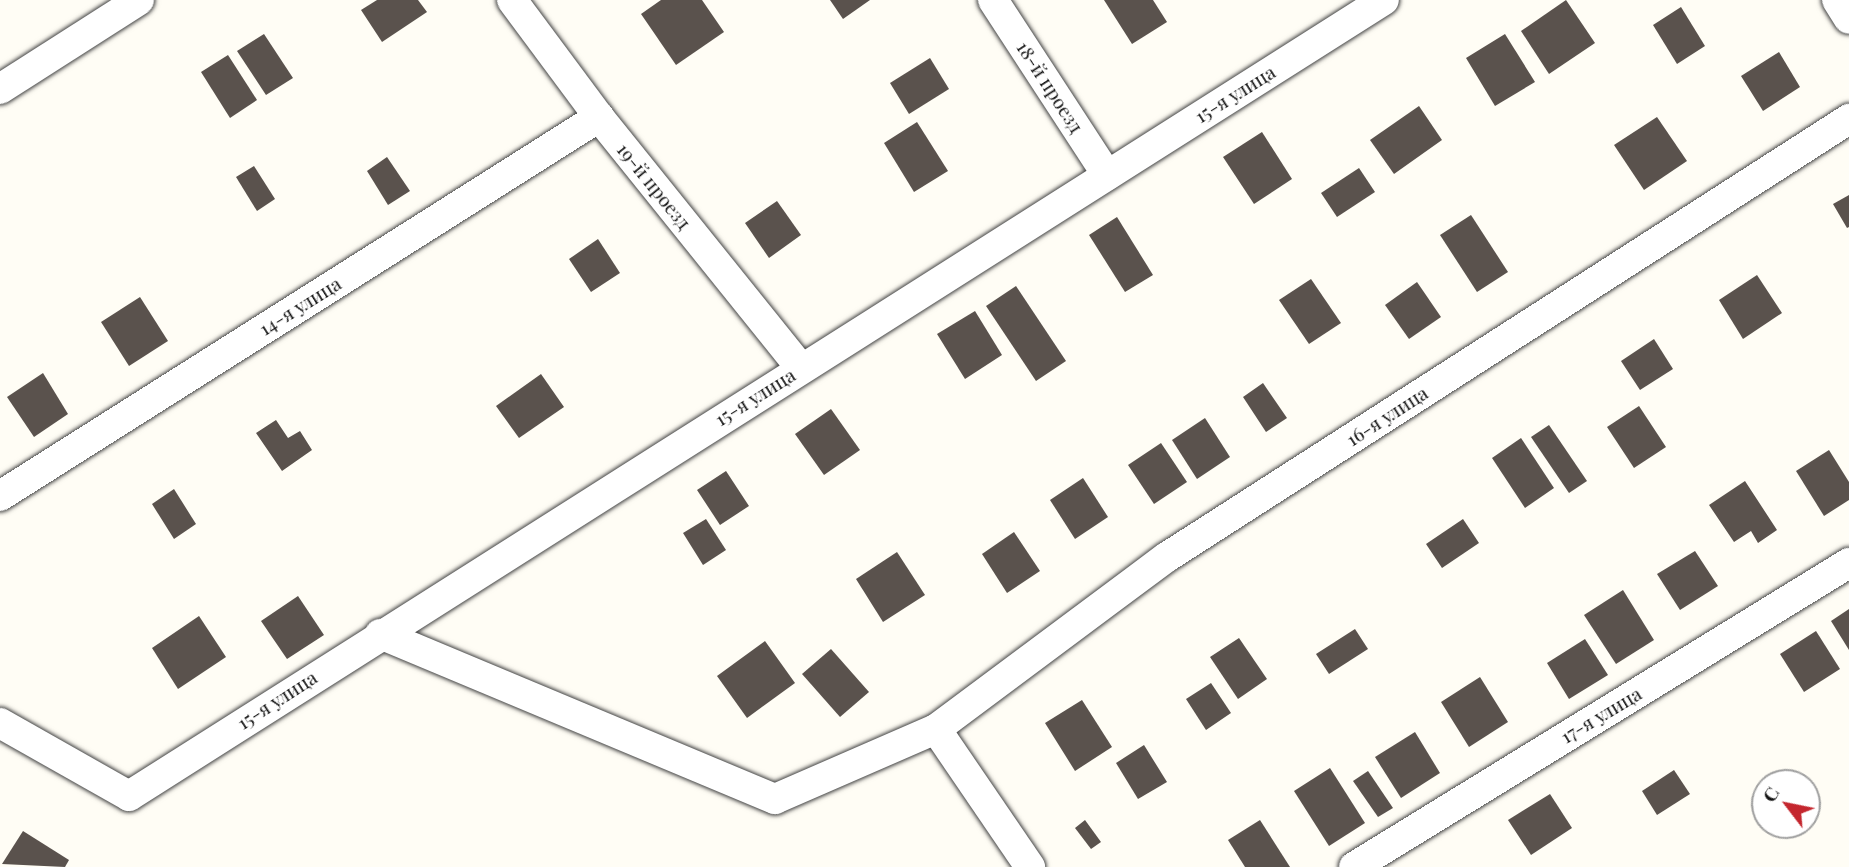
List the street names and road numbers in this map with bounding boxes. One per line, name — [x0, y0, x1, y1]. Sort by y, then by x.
street label: 18-й проезд — [1012, 37, 1088, 137]
street label: 15-я улица — [1191, 60, 1279, 128]
street label: 19-й проезд — [612, 138, 696, 234]
street label: 14-я улица — [255, 272, 345, 340]
street label: 15-я улица — [711, 363, 799, 431]
street label: 16-я улица — [1342, 381, 1432, 451]
street label: 15-я улица — [233, 666, 321, 734]
street label: 17-я улица — [1556, 682, 1646, 748]

